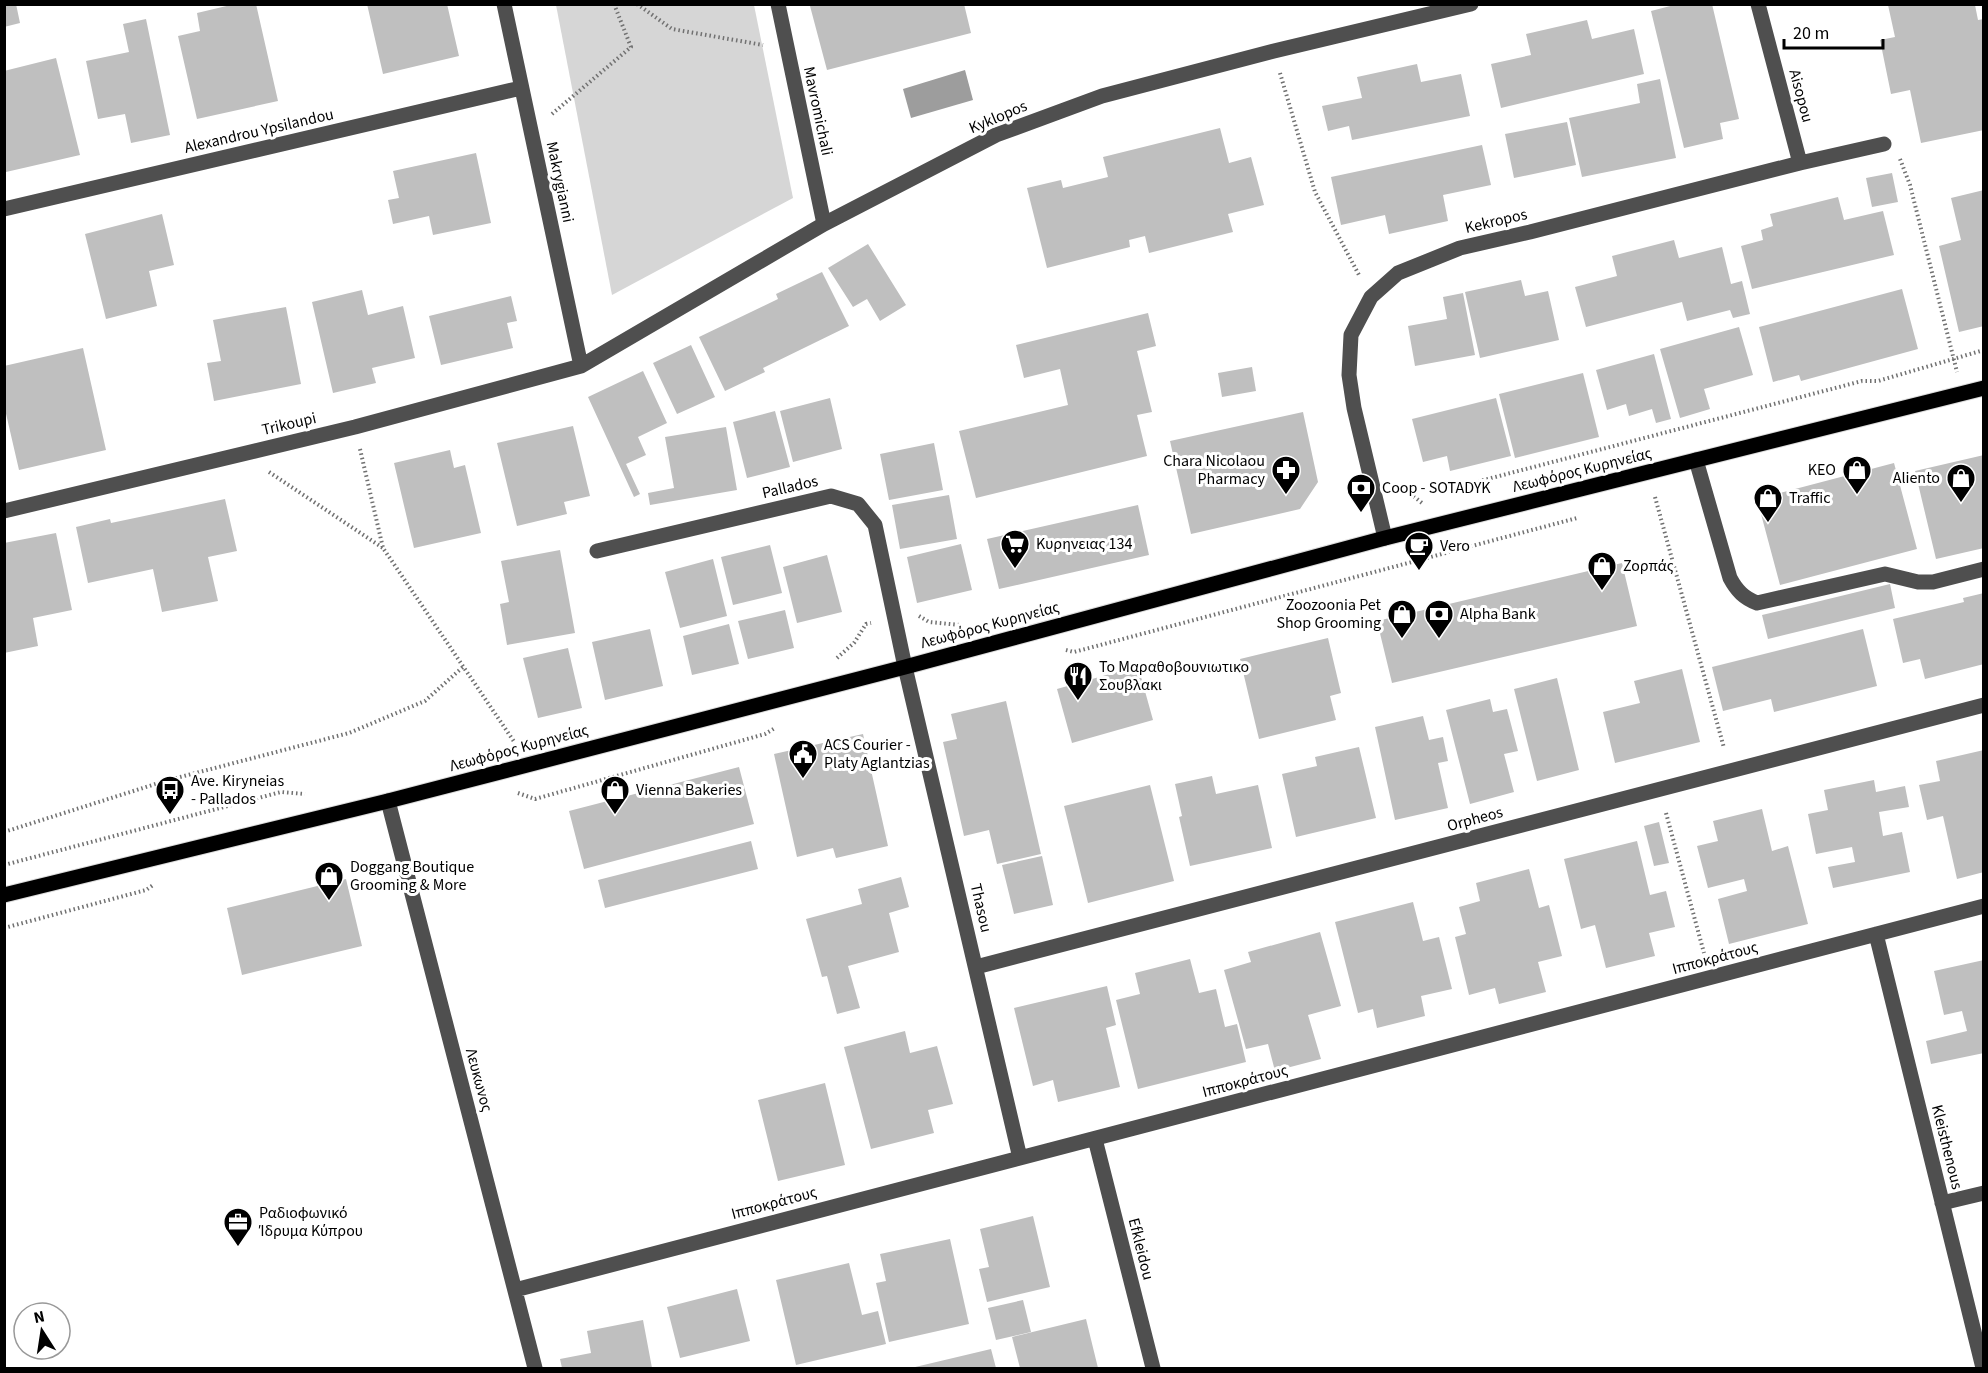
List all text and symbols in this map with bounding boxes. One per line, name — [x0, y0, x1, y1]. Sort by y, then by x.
scale bar — [1784, 12, 1883, 50]
text: 20 m — [1793, 21, 1829, 46]
street label: Mavromichali — [798, 64, 838, 158]
street label: Aisopou — [1783, 67, 1819, 125]
street label: Kyklopos — [965, 95, 1031, 139]
street label: Alexandrou Ypsilandou — [182, 103, 336, 159]
street label: Makrygianni — [541, 139, 579, 225]
street label: Kekropos — [1463, 203, 1530, 239]
street label: Trikoupi — [260, 407, 318, 441]
street label: Λεωφόρος Κυρηνείας — [1510, 442, 1654, 498]
place label: Chara Nicolaou Pharmacy — [1163, 450, 1266, 490]
pharmacy icon: Chara Nicolaou Pharmacy — [1270, 454, 1302, 496]
shop icon: KEO — [1841, 454, 1873, 496]
place label: KEO — [1808, 459, 1836, 481]
shop icon: Aliento — [1945, 462, 1977, 504]
place label: Aliento — [1893, 467, 1940, 489]
street label: Pallados — [760, 470, 820, 504]
bank icon: Coop - SOTADYK — [1345, 472, 1377, 514]
place label: Coop - SOTADYK — [1382, 477, 1491, 499]
shop icon: Traffic — [1752, 482, 1784, 524]
place label: Traffic — [1789, 487, 1831, 509]
supermarket icon: Κυρηνειας 134 — [999, 528, 1031, 570]
cafe icon: Vero — [1403, 530, 1435, 572]
place label: Κυρηνειας 134 — [1036, 533, 1133, 555]
place label: Vero — [1440, 535, 1470, 557]
shop icon: Ζορπάς — [1586, 550, 1618, 592]
place label: Ζορπάς — [1623, 555, 1674, 577]
place label: Zoozoonia Pet Shop Grooming — [1276, 594, 1382, 634]
street label: Λεωφόρος Κυρηνείας — [918, 596, 1062, 654]
shop icon: Zoozoonia Pet Shop Grooming — [1386, 598, 1418, 640]
bank icon: Alpha Bank — [1423, 598, 1455, 640]
place label: Alpha Bank — [1460, 603, 1536, 625]
place label: Το Μαραθοβουνιωτικο Σουβλακι — [1099, 656, 1249, 696]
restaurant icon: Το Μαραθοβουνιωτικο Σουβλακι — [1062, 660, 1094, 702]
street label: Λεωφόρος Κυρηνείας — [447, 719, 591, 777]
place label: ACS Courier - Platy Aglantzias — [824, 734, 930, 774]
public building icon: ACS Courier - Platy Aglantzias — [787, 738, 819, 780]
place label: Ave. Kiryneias - Pallados — [191, 770, 284, 810]
bus stop icon: Ave. Kiryneias - Pallados — [154, 774, 186, 816]
shop icon: Vienna Bakeries — [599, 774, 631, 816]
place label: Vienna Bakeries — [636, 779, 742, 801]
street label: Orpheos — [1445, 801, 1506, 837]
place label: Doggang Boutique Grooming & More — [350, 856, 474, 896]
shop icon: Doggang Boutique Grooming & More — [313, 860, 345, 902]
street label: Thasou — [965, 881, 997, 935]
street label: Ιπποκράτους — [1670, 936, 1760, 980]
street label: Λευκωνος — [460, 1046, 498, 1114]
street label: Ιπποκράτους — [1200, 1059, 1290, 1103]
street label: Kleisthenous — [1926, 1102, 1968, 1192]
street label: Ιπποκράτους — [729, 1181, 819, 1225]
place label: Ραδιοφωνικό Ίδρυμα Κύπρου — [258, 1202, 363, 1242]
office icon: Ραδιοφωνικό Ίδρυμα Κύπρου — [222, 1206, 254, 1248]
street label: Efkleidou — [1123, 1216, 1159, 1282]
north arrow — [12, 1301, 72, 1361]
text: N — [32, 1305, 47, 1329]

